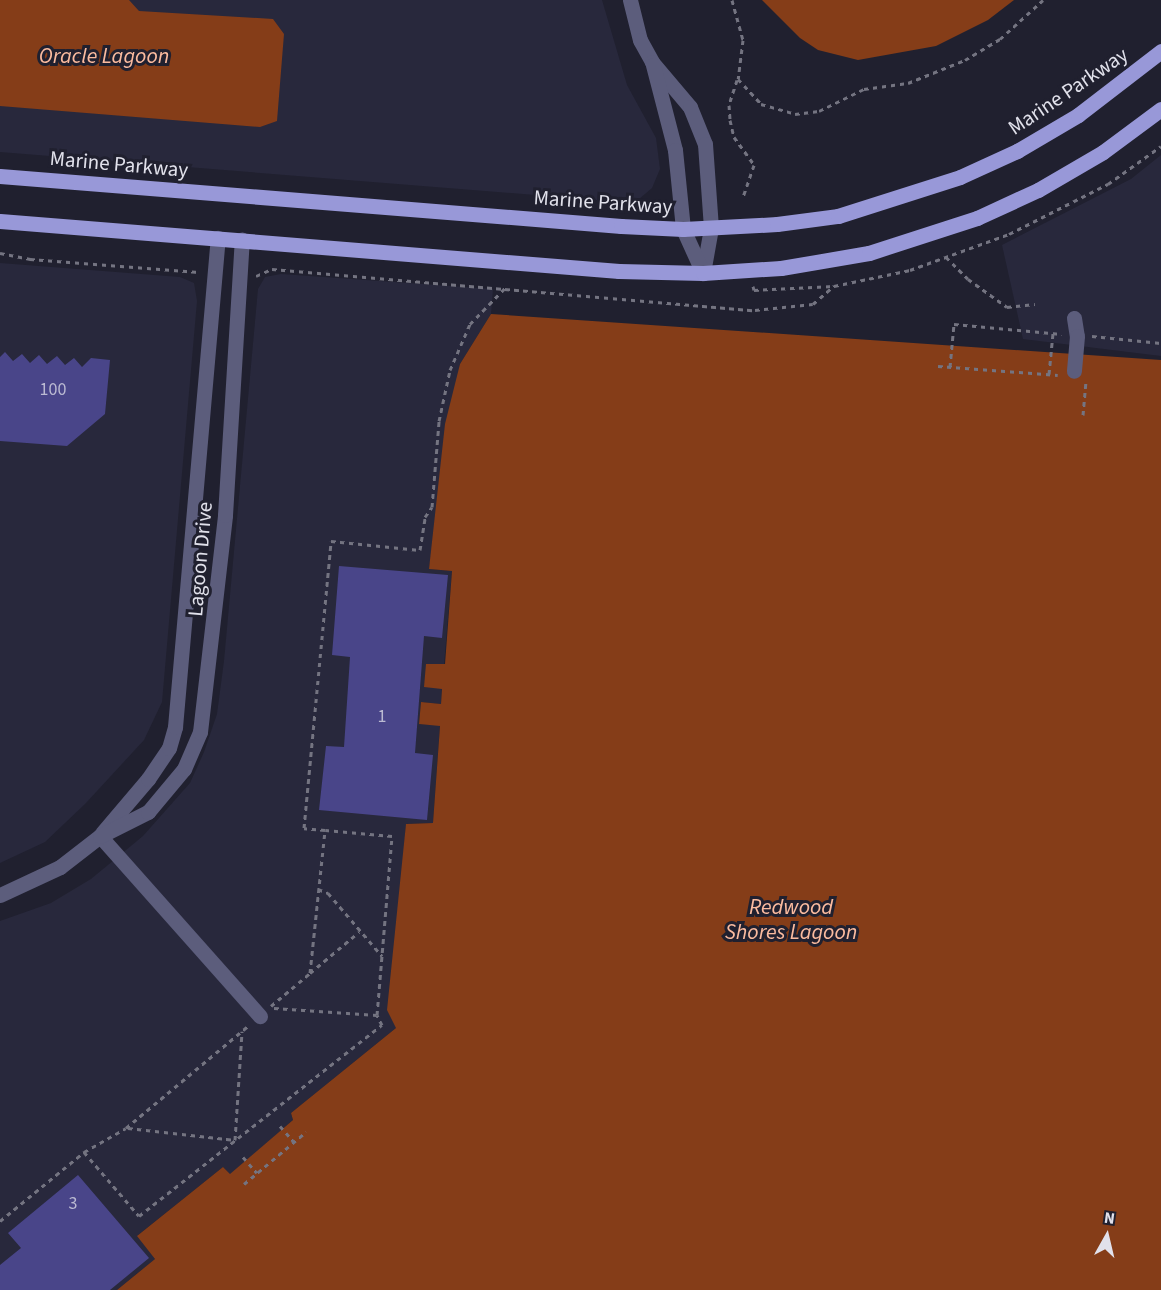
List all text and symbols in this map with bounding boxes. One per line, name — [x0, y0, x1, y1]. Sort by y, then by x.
street label: Marine Parkway — [1003, 42, 1133, 140]
water label: Oracle Lagoon — [39, 44, 169, 70]
street label: Marine Parkway — [49, 145, 189, 183]
street label: Marine Parkway — [533, 185, 673, 219]
house number: 100 — [40, 379, 66, 401]
street label: Lagoon Drive — [182, 501, 218, 617]
house number: 1 — [378, 706, 386, 728]
water label: Redwood Shores Lagoon — [725, 894, 857, 945]
house number: 3 — [69, 1193, 77, 1215]
north arrow — [1077, 1206, 1137, 1266]
text: N — [1103, 1207, 1116, 1230]

